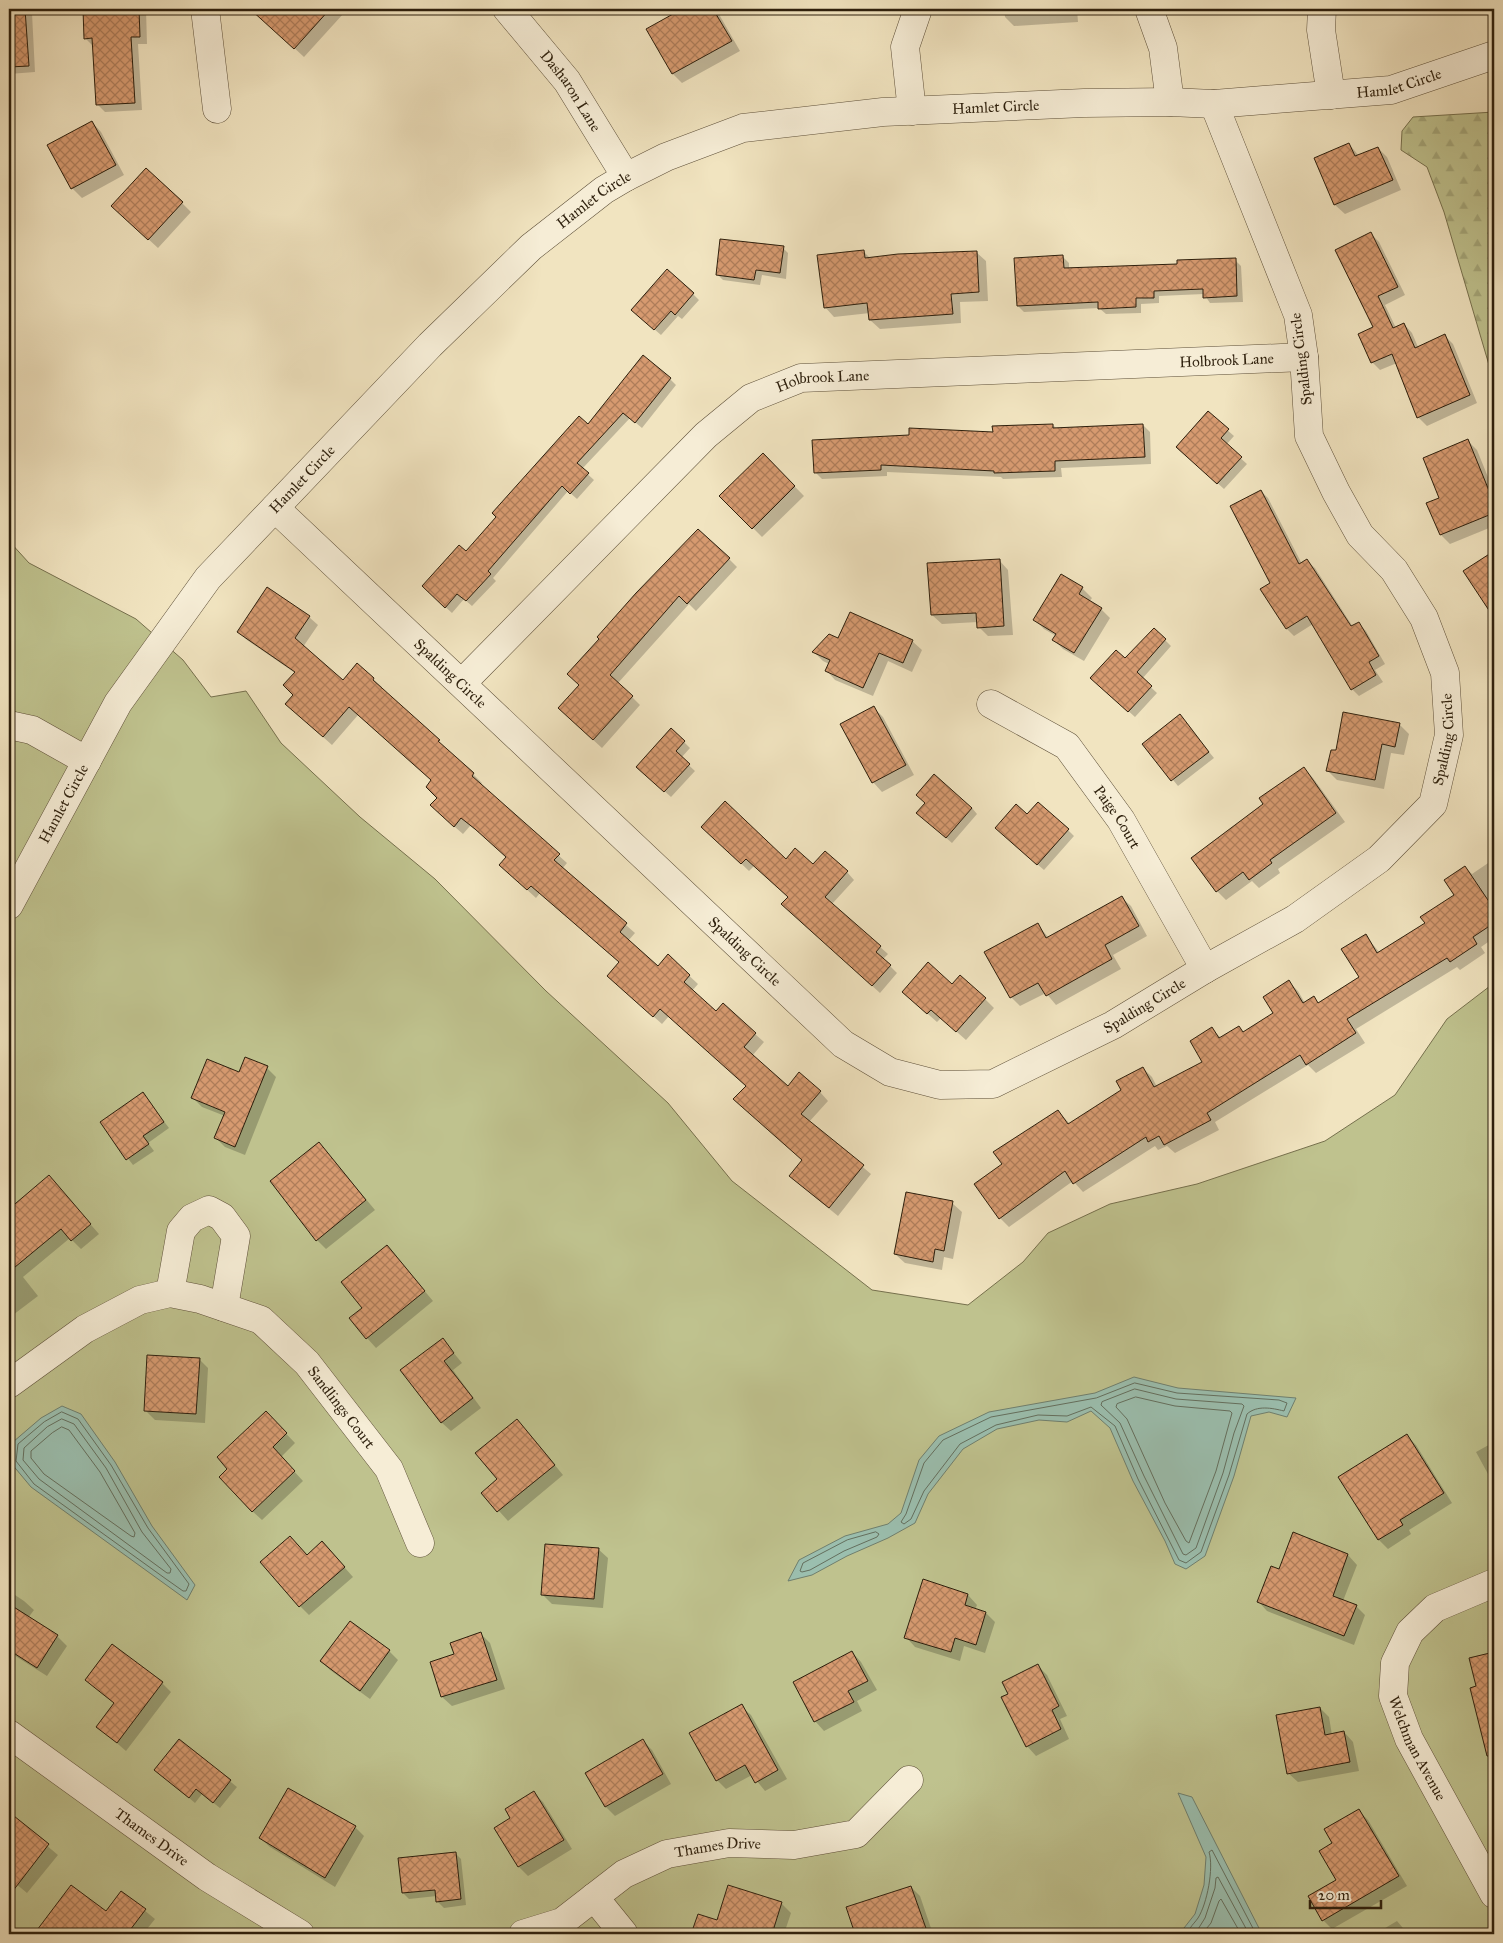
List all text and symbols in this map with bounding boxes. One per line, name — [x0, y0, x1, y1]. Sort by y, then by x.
street label: Dasharon Lane — [536, 47, 605, 135]
street label: Hamlet Circle — [1356, 65, 1444, 102]
street label: Hamlet Circle — [952, 96, 1040, 118]
street label: Hamlet Circle — [553, 167, 634, 232]
street label: Spalding Circle — [1286, 312, 1316, 406]
street label: Holbrook Lane — [1179, 349, 1274, 371]
street label: Holbrook Lane — [773, 366, 870, 396]
street label: Hamlet Circle — [265, 441, 339, 517]
street label: Spalding Circle — [410, 635, 490, 712]
street label: Spalding Circle — [1429, 693, 1458, 787]
street label: Hamlet Circle — [35, 761, 92, 846]
street label: Paige Court — [1090, 782, 1145, 853]
street label: Spalding Circle — [705, 913, 785, 990]
street label: Spalding Circle — [1100, 974, 1189, 1037]
street label: Sandlings Court — [304, 1363, 379, 1453]
street label: Welchman Avenue — [1385, 1694, 1450, 1804]
street label: Thames Drive — [111, 1804, 192, 1870]
street label: Thames Drive — [673, 1834, 761, 1862]
scale bar — [1310, 1878, 1382, 1910]
text: 20 m — [1318, 1886, 1350, 1904]

